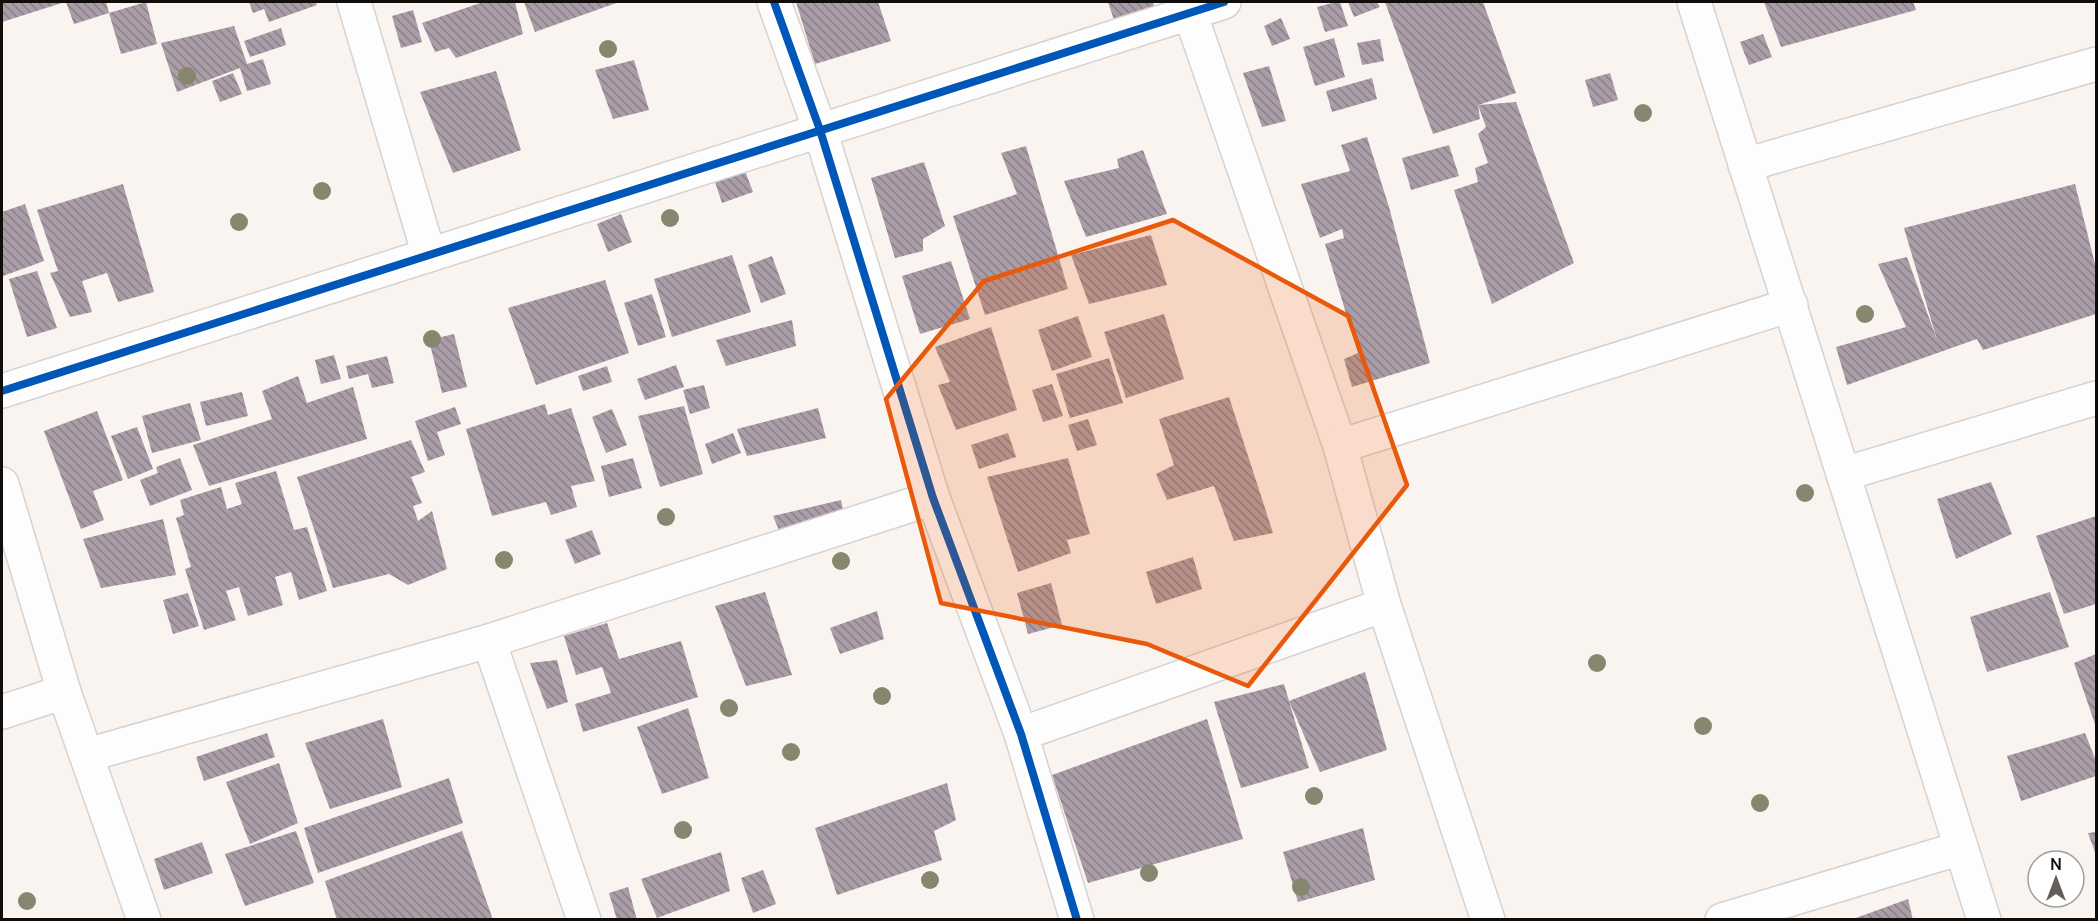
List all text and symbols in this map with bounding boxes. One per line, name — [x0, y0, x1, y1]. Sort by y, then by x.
north arrow — [2026, 849, 2086, 909]
text: N — [2050, 853, 2062, 875]

